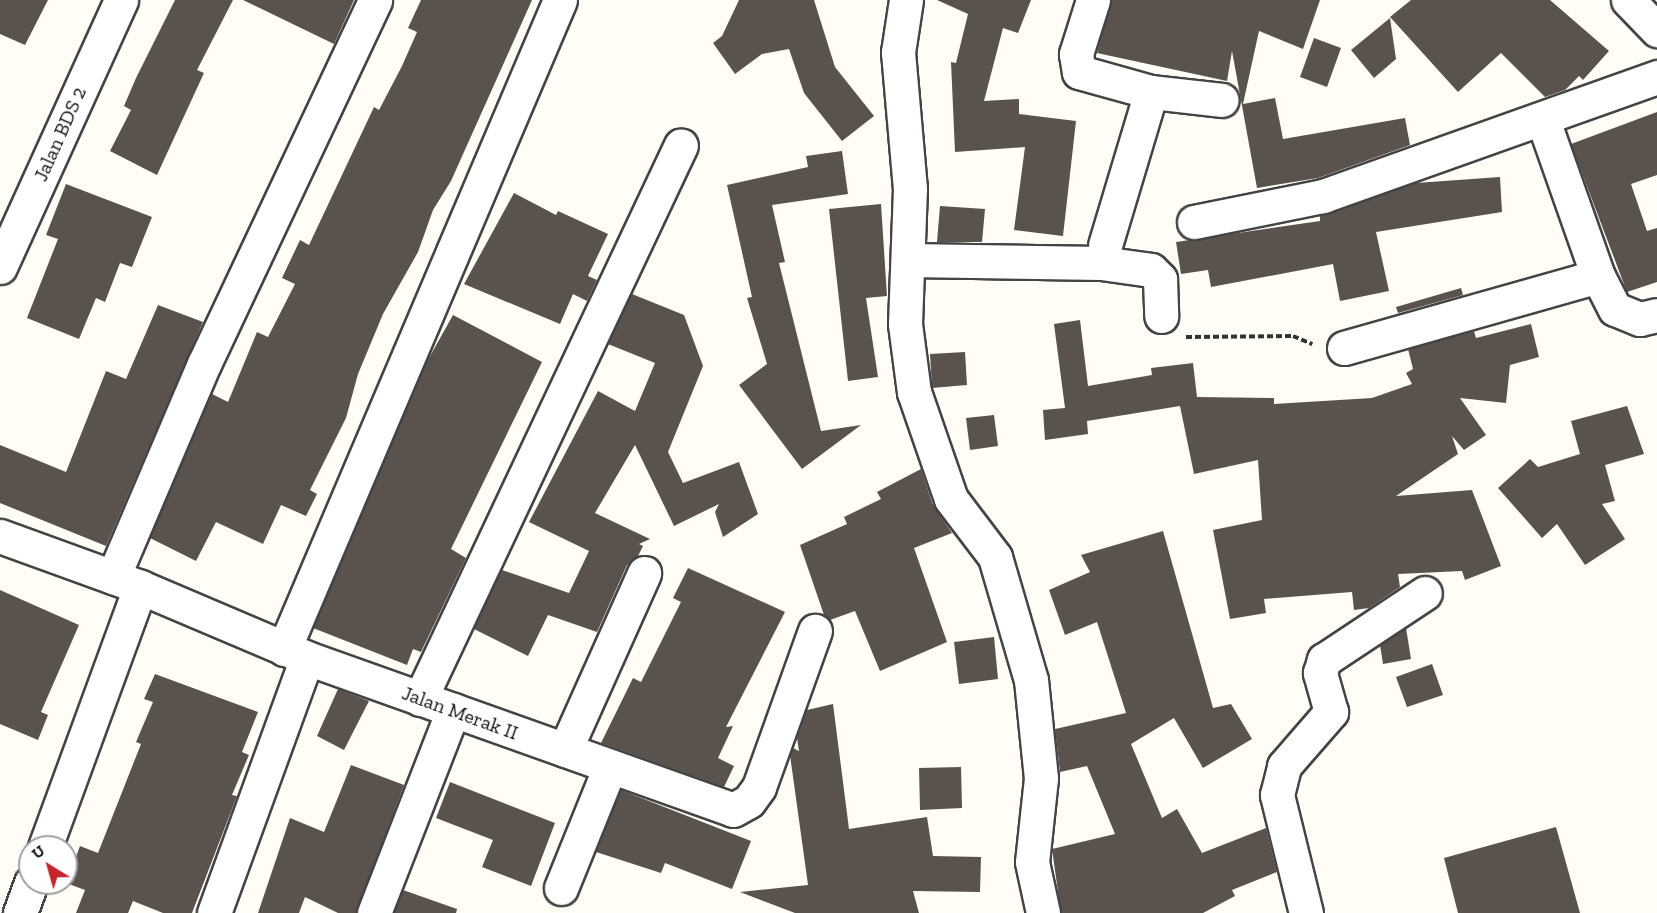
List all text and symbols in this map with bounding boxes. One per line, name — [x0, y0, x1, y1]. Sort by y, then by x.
street label: Jalan BDS 2 — [29, 83, 91, 185]
street label: Jalan Merak II — [399, 681, 521, 745]
north arrow — [18, 835, 78, 895]
text: U — [28, 841, 48, 863]

